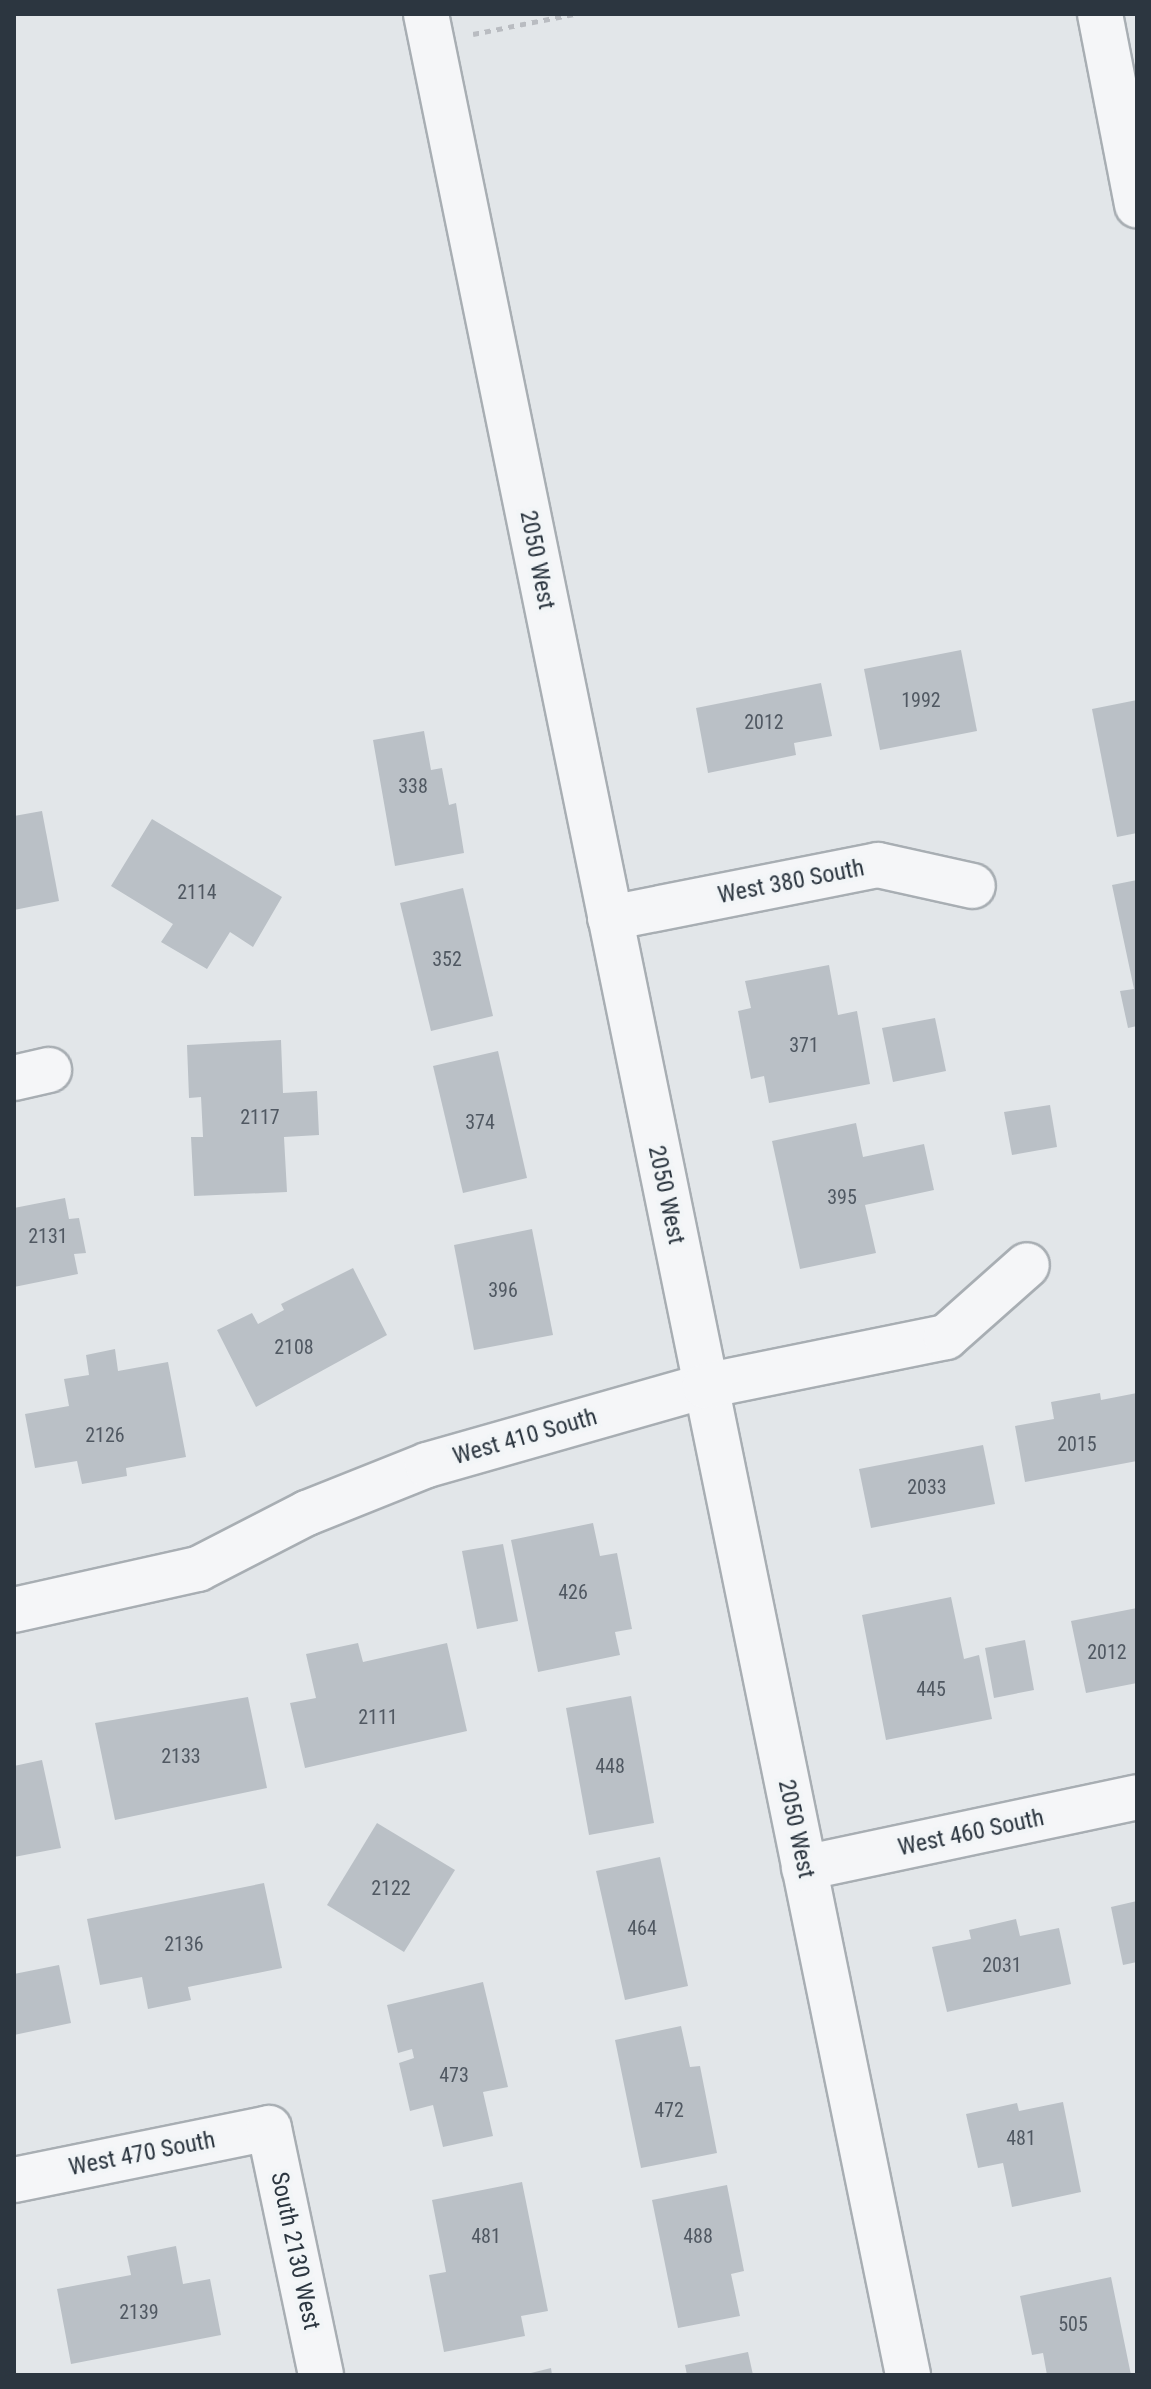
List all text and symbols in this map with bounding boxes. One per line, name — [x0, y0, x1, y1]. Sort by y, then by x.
street label: 2050 West — [513, 508, 561, 612]
house number: 1992 — [901, 688, 941, 712]
house number: 2012 — [744, 710, 784, 734]
house number: 338 — [398, 774, 428, 798]
street label: West 380 South — [715, 854, 867, 910]
house number: 2114 — [177, 880, 217, 904]
house number: 352 — [432, 947, 462, 971]
house number: 371 — [789, 1033, 819, 1057]
house number: 2117 — [240, 1105, 280, 1129]
house number: 374 — [465, 1110, 495, 1134]
street label: 2050 West — [642, 1143, 690, 1247]
house number: 395 — [827, 1185, 857, 1209]
house number: 2131 — [28, 1224, 68, 1248]
house number: 396 — [488, 1278, 518, 1302]
house number: 2108 — [274, 1335, 314, 1359]
street label: West 410 South — [450, 1403, 600, 1471]
house number: 2126 — [85, 1423, 125, 1447]
house number: 2015 — [1057, 1432, 1097, 1456]
house number: 2033 — [907, 1475, 947, 1499]
house number: 426 — [558, 1580, 588, 1604]
house number: 2012 — [1087, 1640, 1127, 1664]
house number: 445 — [916, 1677, 946, 1701]
house number: 2111 — [358, 1705, 398, 1729]
house number: 2133 — [161, 1744, 201, 1768]
house number: 448 — [595, 1754, 625, 1778]
street label: 2050 West — [772, 1777, 820, 1881]
street label: West 460 South — [895, 1803, 1047, 1863]
house number: 2122 — [371, 1876, 411, 1900]
house number: 464 — [627, 1916, 657, 1940]
house number: 2136 — [164, 1932, 204, 1956]
house number: 2031 — [982, 1953, 1022, 1977]
house number: 473 — [439, 2063, 469, 2087]
house number: 472 — [654, 2098, 684, 2122]
street label: West 470 South — [66, 2126, 218, 2182]
house number: 481 — [1006, 2126, 1036, 2150]
street label: South 2130 West — [264, 2170, 326, 2332]
house number: 481 — [471, 2224, 501, 2248]
house number: 488 — [683, 2224, 713, 2248]
house number: 2139 — [119, 2300, 159, 2324]
house number: 505 — [1058, 2312, 1088, 2336]

